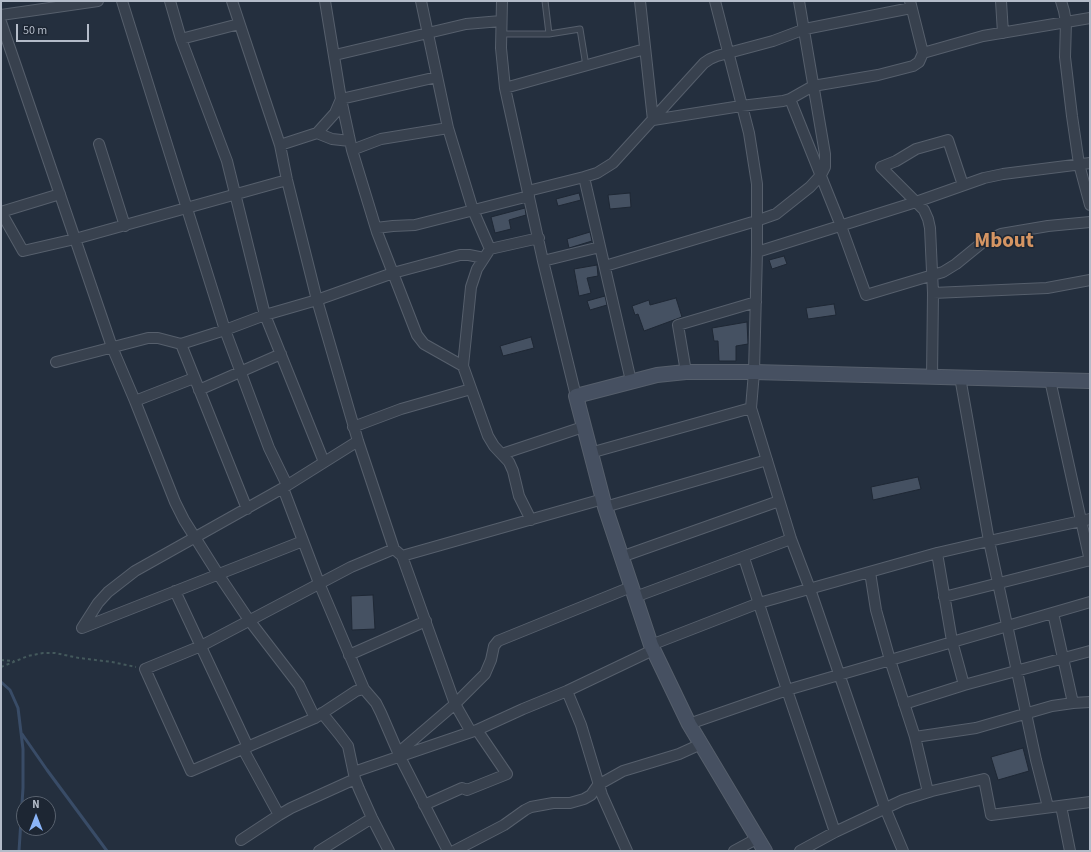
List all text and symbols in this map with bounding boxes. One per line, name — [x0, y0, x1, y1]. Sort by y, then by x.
scale bar — [18, 16, 91, 42]
text: 50 m — [23, 22, 47, 39]
district label: Mbout — [974, 229, 1034, 255]
north arrow — [16, 796, 56, 836]
text: N — [32, 797, 40, 812]

